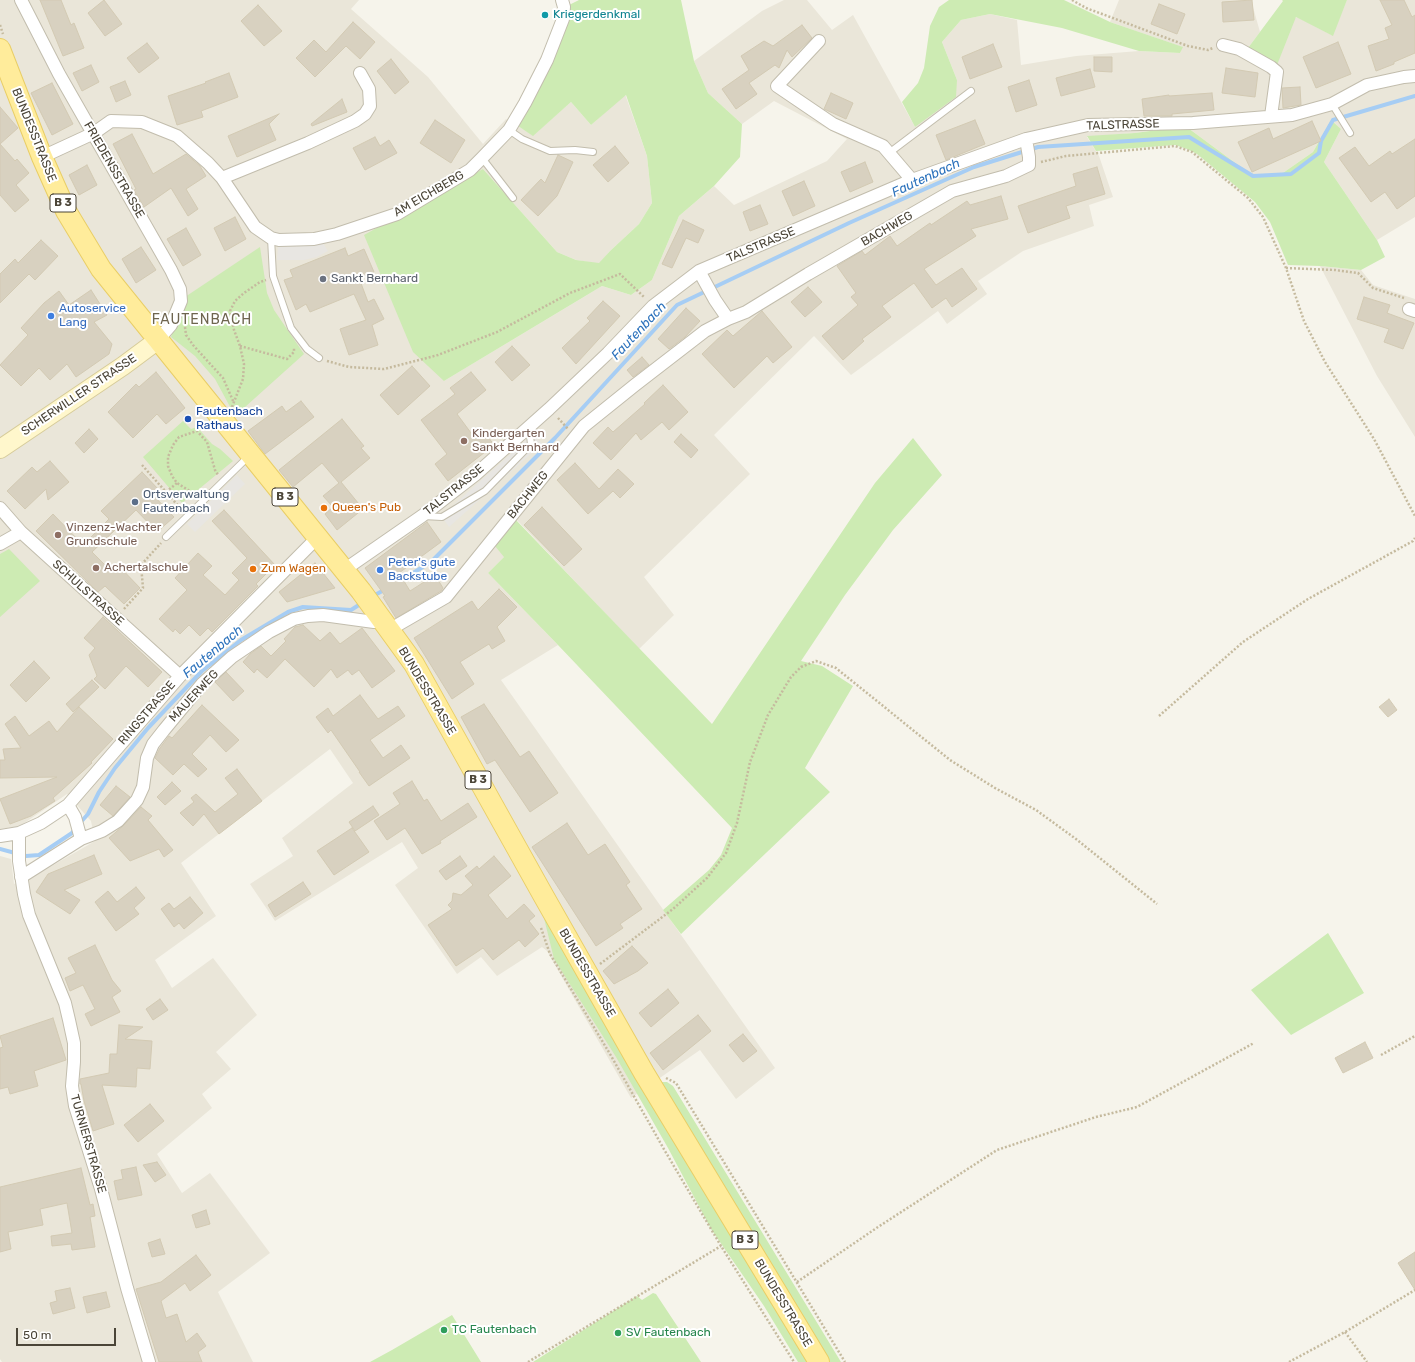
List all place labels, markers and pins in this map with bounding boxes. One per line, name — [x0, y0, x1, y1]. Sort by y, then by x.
place label: Kriegerdenkmal — [553, 8, 640, 22]
marker: Kriegerdenkmal — [540, 10, 550, 20]
place label: Sankt Bernhard — [331, 272, 418, 286]
marker: Sankt Bernhard — [318, 274, 328, 284]
place label: Autoservice Lang — [59, 302, 126, 330]
marker: Autoservice Lang — [46, 311, 56, 321]
place label: Fautenbach Rathaus — [196, 405, 263, 433]
marker: Fautenbach Rathaus — [183, 414, 193, 424]
place label: Kindergarten Sankt Bernhard — [472, 427, 559, 455]
marker: Kindergarten Sankt Bernhard — [459, 436, 469, 446]
place label: Ortsverwaltung Fautenbach — [143, 488, 229, 516]
marker: Ortsverwaltung Fautenbach — [130, 497, 140, 507]
place label: Queen's Pub — [332, 501, 401, 515]
marker: Queen's Pub — [319, 503, 329, 513]
place label: Vinzenz-Wachter Grundschule — [66, 521, 161, 549]
marker: Vinzenz-Wachter Grundschule — [53, 530, 63, 540]
place label: Peter's gute Backstube — [388, 556, 455, 584]
place label: Achertalschule — [104, 561, 188, 575]
place label: Zum Wagen — [261, 562, 326, 576]
marker: Achertalschule — [91, 563, 101, 573]
marker: Zum Wagen — [248, 564, 258, 574]
marker: Peter's gute Backstube — [375, 565, 385, 575]
place label: TC Fautenbach — [452, 1323, 537, 1337]
marker: TC Fautenbach — [439, 1325, 449, 1335]
place label: SV Fautenbach — [626, 1326, 711, 1340]
marker: SV Fautenbach — [613, 1328, 623, 1338]

